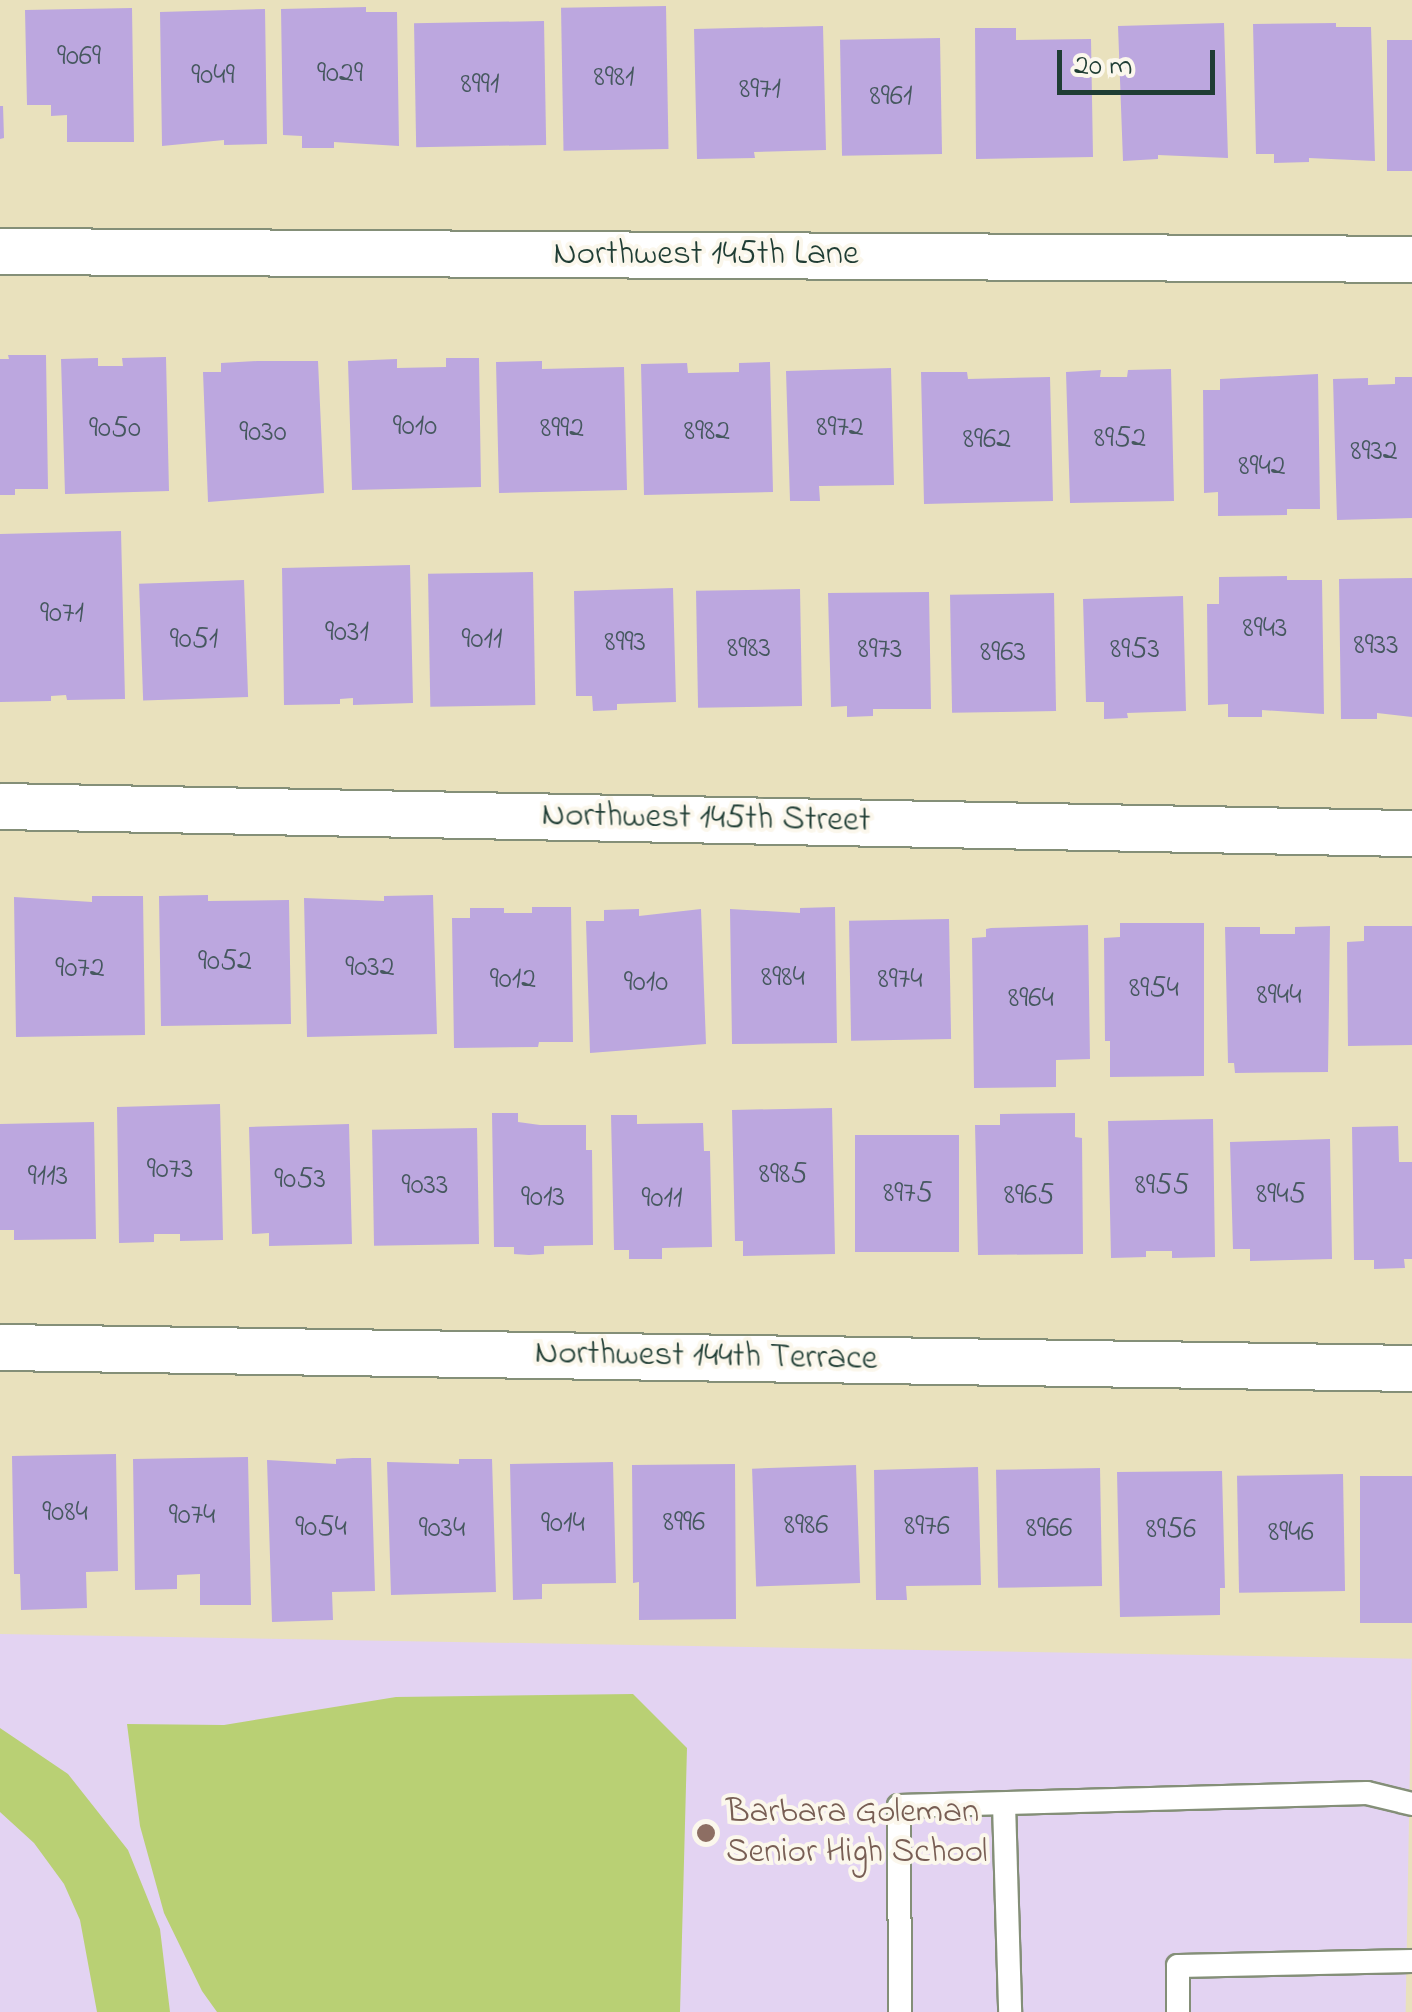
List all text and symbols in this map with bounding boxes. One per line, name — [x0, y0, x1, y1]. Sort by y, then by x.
scale bar — [1062, 30, 1220, 92]
house number: 9069 — [57, 39, 101, 75]
text: 20 m — [1074, 45, 1133, 89]
house number: 9029 — [317, 56, 363, 92]
house number: 9049 — [191, 58, 235, 94]
house number: 8981 — [593, 60, 635, 96]
house number: 8991 — [461, 67, 499, 103]
house number: 8971 — [739, 72, 781, 108]
house number: 8961 — [869, 79, 913, 115]
street label: Northwest 145th Lane — [553, 234, 859, 276]
house number: 9010 — [393, 409, 437, 445]
house number: 8972 — [816, 410, 864, 446]
house number: 9050 — [89, 411, 141, 447]
house number: 8992 — [540, 411, 584, 447]
house number: 8982 — [684, 414, 730, 450]
house number: 9030 — [239, 415, 287, 451]
house number: 8952 — [1094, 421, 1146, 457]
house number: 8962 — [963, 422, 1011, 458]
house number: 8932 — [1350, 434, 1398, 470]
house number: 8942 — [1238, 449, 1286, 485]
house number: 9071 — [40, 596, 84, 632]
house number: 8943 — [1242, 611, 1288, 647]
house number: 9031 — [325, 615, 369, 651]
house number: 9051 — [170, 622, 218, 658]
house number: 9011 — [461, 622, 503, 658]
house number: 8993 — [604, 625, 646, 661]
house number: 8933 — [1353, 628, 1399, 664]
house number: 8983 — [727, 631, 771, 667]
house number: 8973 — [857, 632, 903, 668]
house number: 8953 — [1110, 632, 1160, 668]
house number: 8963 — [980, 635, 1026, 671]
street label: Northwest 145th Street — [541, 795, 871, 843]
house number: 9052 — [198, 944, 252, 980]
house number: 9032 — [345, 950, 395, 986]
house number: 9072 — [55, 951, 105, 987]
house number: 8984 — [761, 960, 805, 996]
house number: 9012 — [490, 962, 536, 998]
house number: 8974 — [878, 962, 922, 998]
house number: 9010 — [624, 965, 668, 1001]
house number: 8954 — [1129, 971, 1179, 1007]
house number: 8944 — [1257, 978, 1301, 1014]
house number: 8964 — [1008, 981, 1054, 1017]
house number: 9073 — [147, 1152, 193, 1188]
house number: 8985 — [759, 1157, 807, 1193]
house number: 9113 — [28, 1159, 68, 1195]
house number: 9053 — [274, 1162, 326, 1198]
house number: 9033 — [402, 1168, 448, 1204]
house number: 8955 — [1135, 1168, 1189, 1204]
house number: 8975 — [883, 1176, 933, 1212]
house number: 8945 — [1256, 1177, 1306, 1213]
house number: 8965 — [1004, 1178, 1054, 1214]
house number: 9013 — [521, 1180, 565, 1216]
house number: 9011 — [641, 1181, 683, 1217]
street label: Northwest 144th Terrace — [534, 1333, 878, 1381]
house number: 9084 — [42, 1495, 88, 1531]
house number: 9074 — [169, 1498, 215, 1534]
house number: 8996 — [663, 1505, 705, 1541]
house number: 9014 — [541, 1506, 585, 1542]
house number: 8986 — [784, 1508, 828, 1544]
house number: 8976 — [904, 1509, 950, 1545]
house number: 9054 — [295, 1510, 347, 1546]
house number: 9034 — [419, 1511, 465, 1547]
house number: 8966 — [1026, 1511, 1072, 1547]
house number: 8956 — [1146, 1512, 1196, 1548]
house number: 8946 — [1268, 1515, 1314, 1551]
place label: Barbara Goleman Senior High School — [726, 1792, 988, 1874]
marker: Barbara Goleman Senior High School — [695, 1822, 717, 1844]

